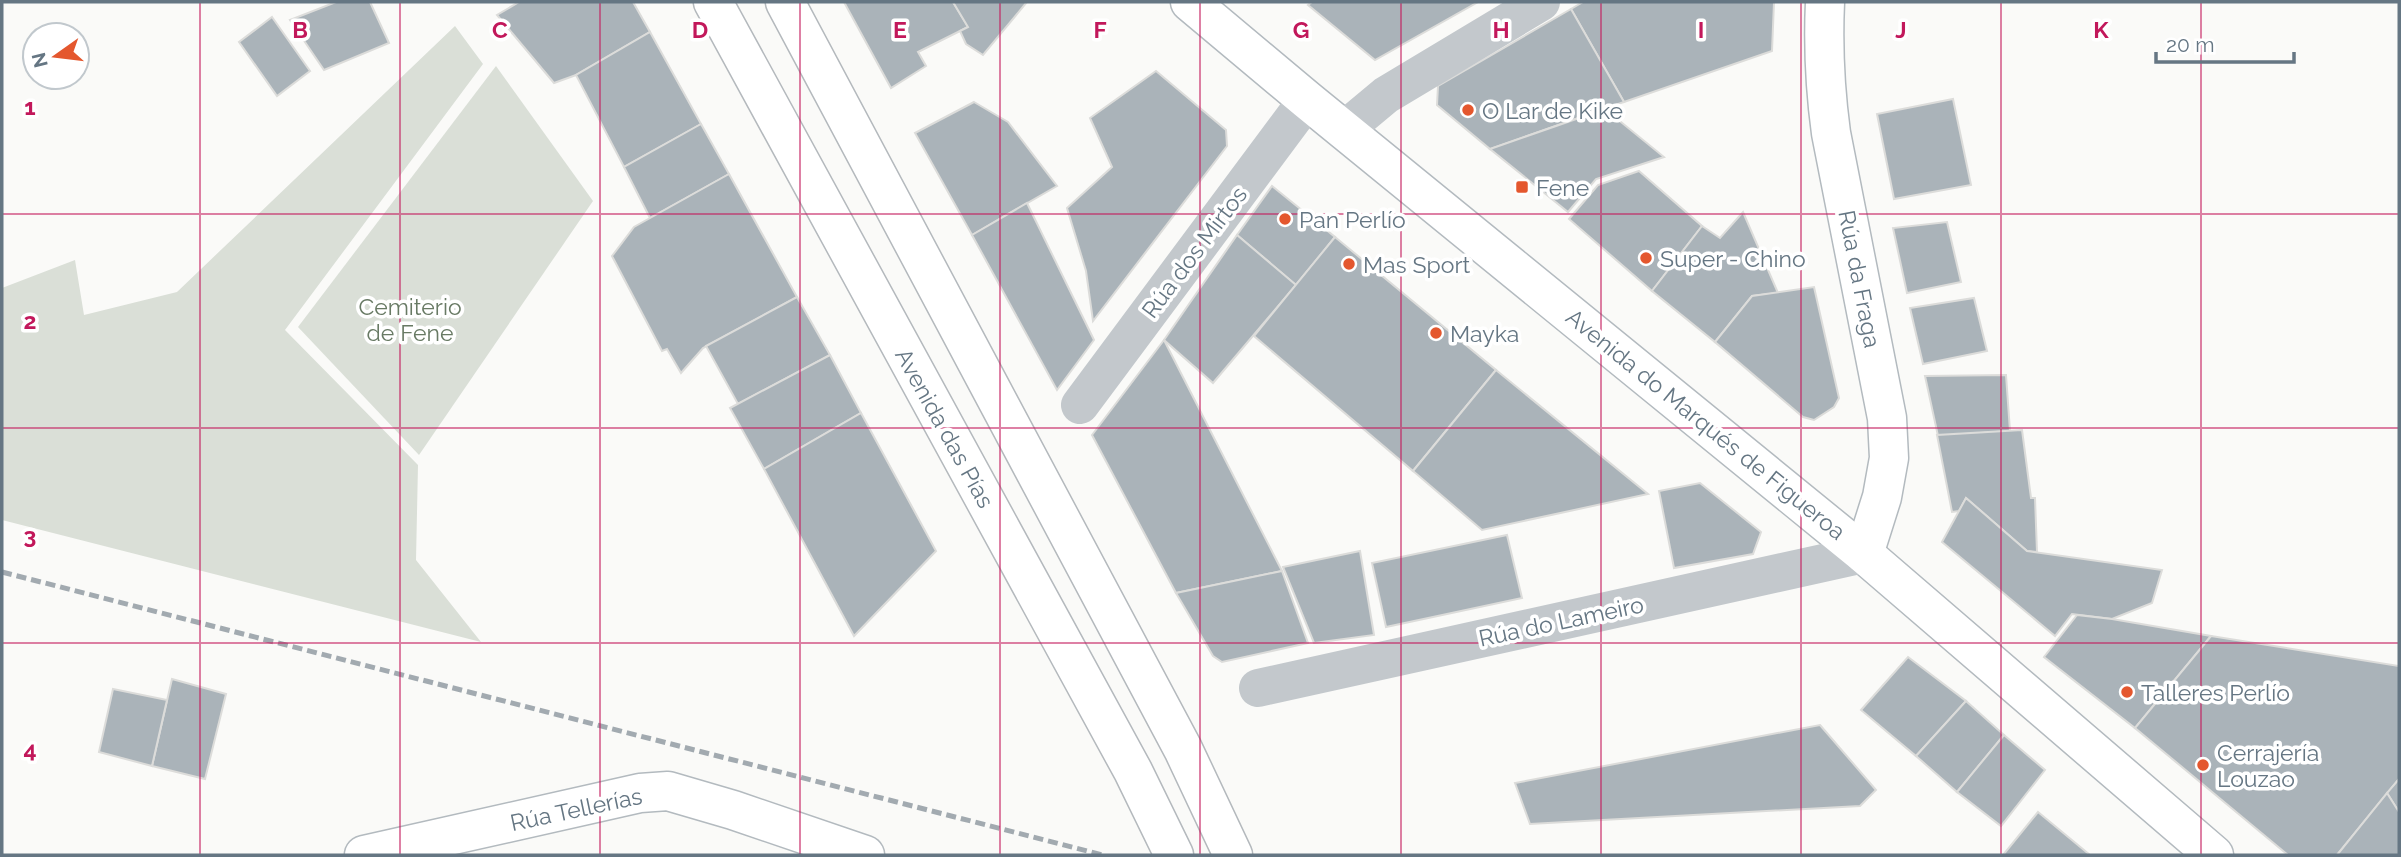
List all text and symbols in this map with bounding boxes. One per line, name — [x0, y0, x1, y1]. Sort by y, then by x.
text: B — [292, 16, 308, 43]
text: C — [492, 16, 508, 43]
text: D — [692, 16, 708, 43]
text: E — [893, 16, 907, 43]
text: F — [1093, 16, 1107, 43]
text: G — [1293, 16, 1309, 43]
text: H — [1492, 16, 1510, 43]
text: I — [1698, 16, 1704, 43]
text: J — [1895, 16, 1907, 43]
text: K — [2093, 16, 2109, 43]
north arrow — [21, 21, 91, 91]
scale bar — [2156, 21, 2294, 65]
text: 20 m — [2166, 32, 2214, 57]
text: N — [27, 50, 52, 70]
text: 1 — [24, 93, 36, 120]
place label: O Lar de Kike — [1482, 97, 1623, 124]
marker: O Lar de Kike — [1460, 102, 1476, 118]
place label: Fene — [1536, 174, 1589, 201]
marker: Fene — [1514, 179, 1530, 195]
street label: Rúa dos Mirtos — [1136, 181, 1252, 323]
place label: Pan Perlío — [1299, 206, 1406, 233]
street label: Rúa da Fraga — [1833, 208, 1887, 350]
marker: Pan Perlío — [1277, 211, 1293, 227]
place label: Super - Chino — [1660, 245, 1806, 272]
marker: Super - Chino — [1638, 250, 1654, 266]
place label: Mas Sport — [1363, 251, 1470, 278]
marker: Mas Sport — [1341, 256, 1357, 272]
park label: Cemiterio de Fene — [358, 293, 462, 346]
street label: Avenida do Marqués de Figueroa — [1561, 303, 1851, 545]
text: 2 — [24, 307, 36, 334]
place label: Mayka — [1450, 320, 1519, 347]
marker: Mayka — [1428, 325, 1444, 341]
street label: Avenida das Pías — [890, 344, 1000, 512]
text: 3 — [24, 522, 36, 549]
street label: Rúa do Lameiro — [1476, 590, 1646, 652]
place label: Talleres Perlío — [2141, 679, 2290, 706]
marker: Talleres Perlío — [2119, 684, 2135, 700]
text: 4 — [23, 736, 37, 763]
place label: Cerrajería Louzao — [2217, 739, 2319, 792]
marker: Cerrajería Louzao — [2195, 757, 2211, 773]
street label: Rúa Tellerías — [508, 782, 644, 836]

